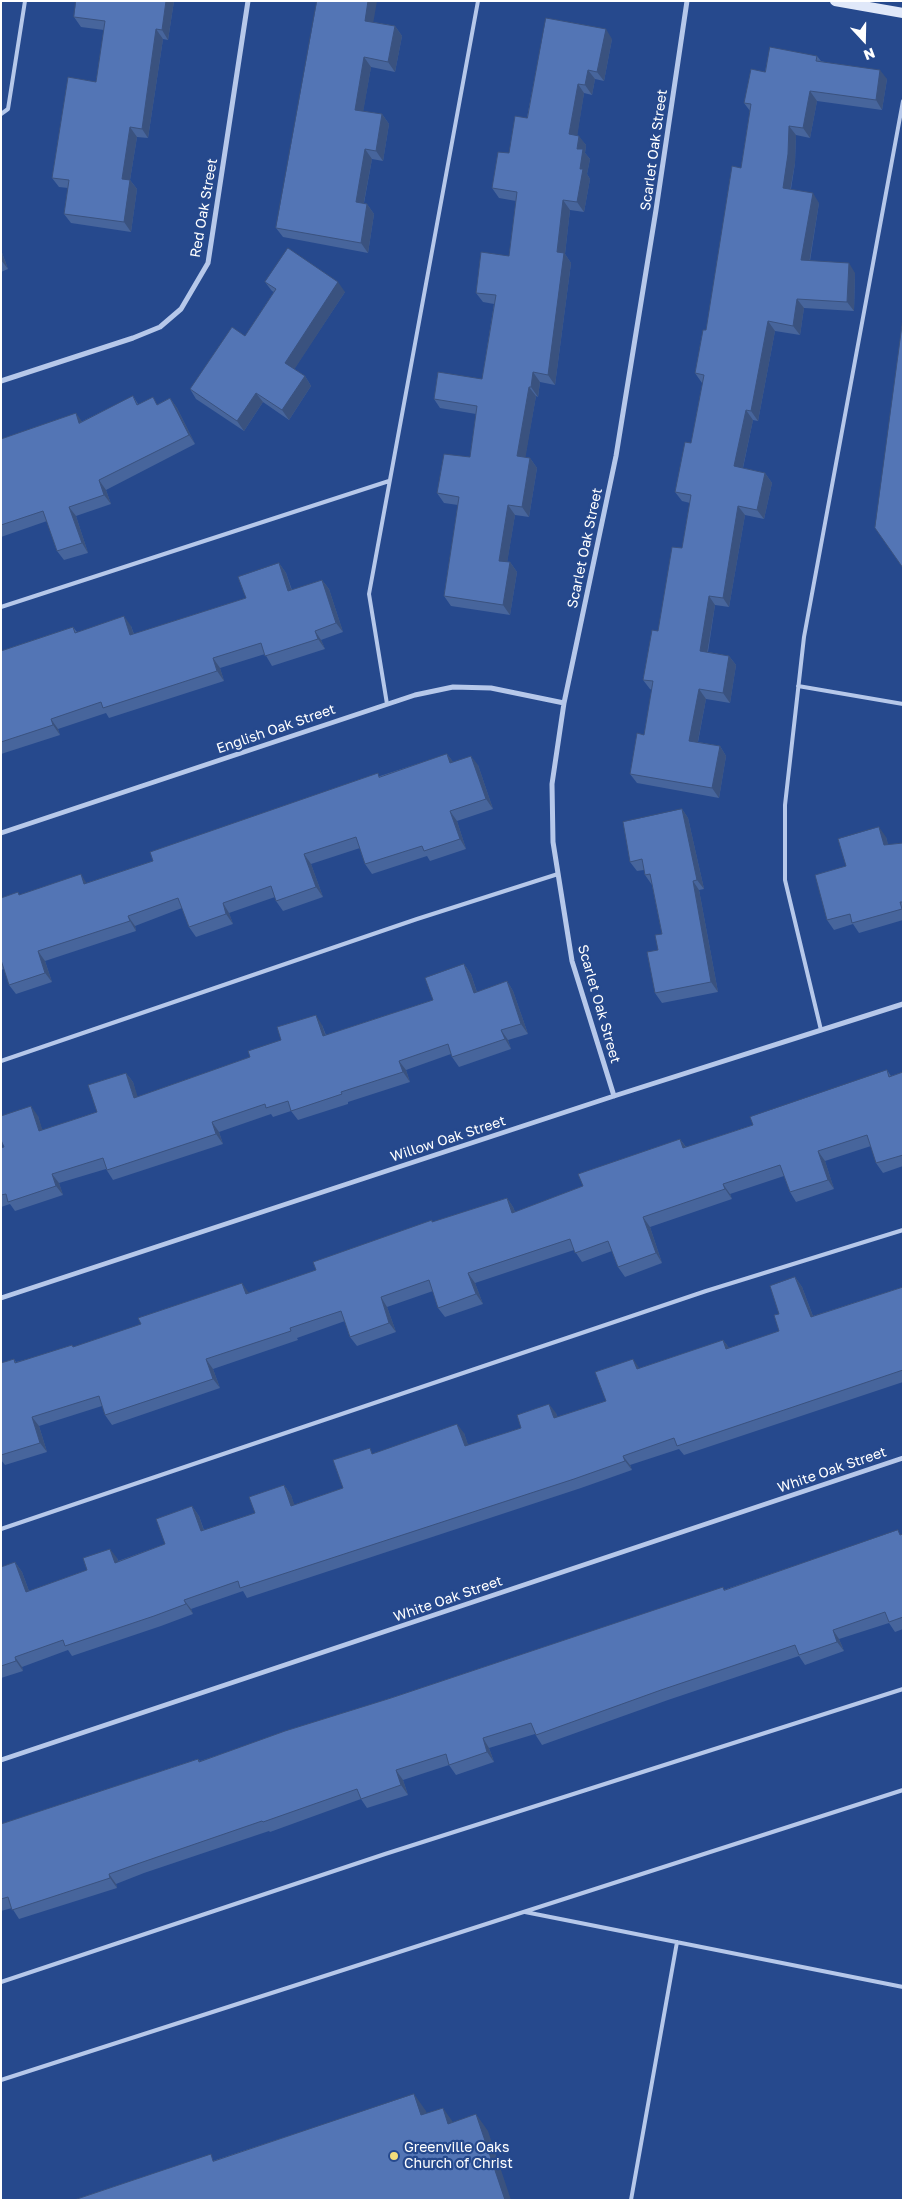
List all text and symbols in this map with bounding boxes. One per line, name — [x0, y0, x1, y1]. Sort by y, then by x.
north arrow — [839, 15, 889, 65]
text: N — [862, 45, 878, 64]
street label: Scarlet Oak Street — [637, 88, 671, 212]
street label: Red Oak Street — [187, 157, 221, 259]
street label: Scarlet Oak Street — [564, 486, 606, 610]
street label: English Oak Street — [214, 701, 338, 757]
street label: Scarlet Oak Street — [574, 943, 624, 1065]
street label: Willow Oak Street — [388, 1112, 508, 1166]
street label: White Oak Street — [775, 1443, 889, 1497]
street label: White Oak Street — [391, 1572, 505, 1626]
place label: Greenville Oaks Church of Christ — [404, 2140, 513, 2172]
marker: Greenville Oaks Church of Christ — [388, 2150, 400, 2162]

